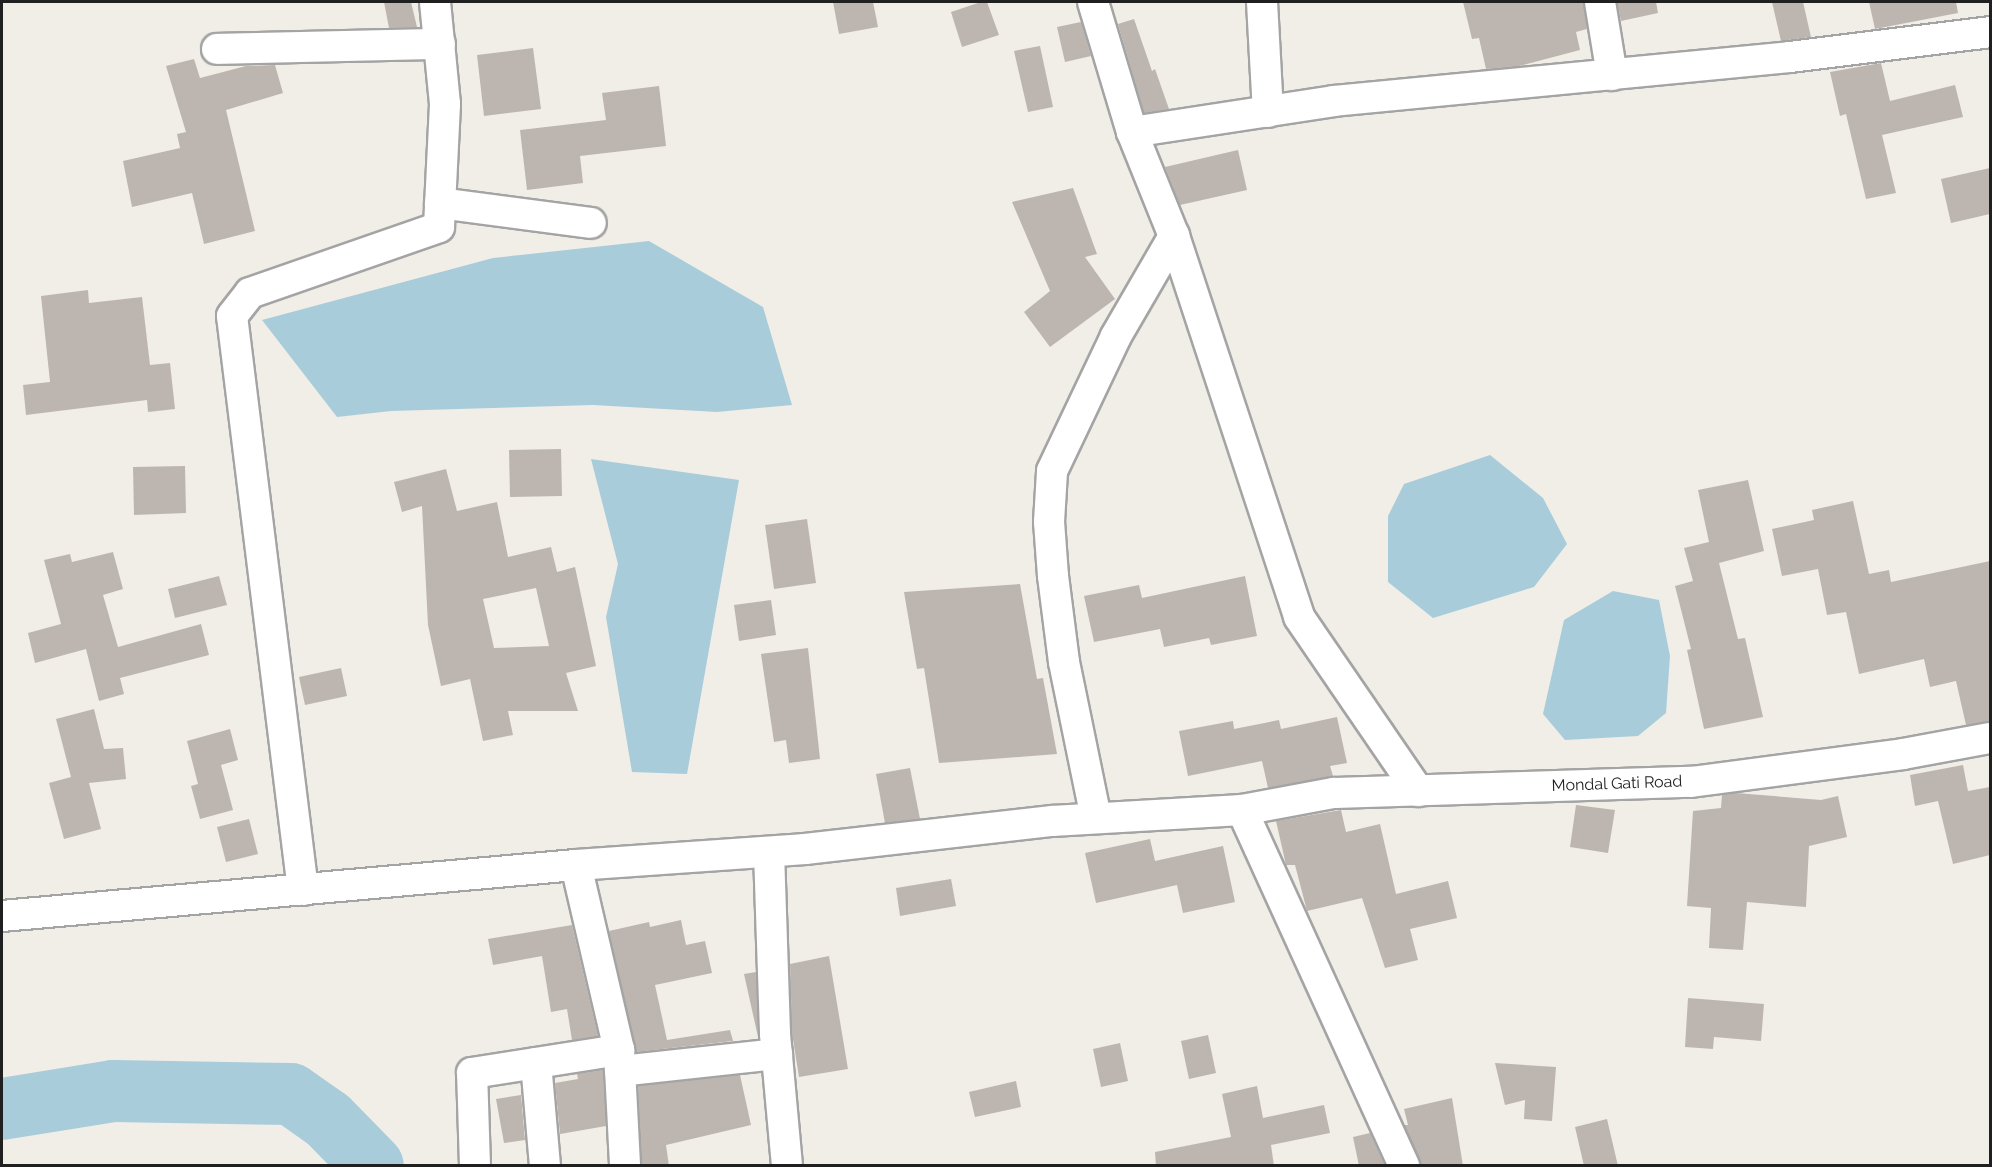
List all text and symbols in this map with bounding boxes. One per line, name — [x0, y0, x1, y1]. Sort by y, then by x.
street label: Mondal Gati Road — [1551, 772, 1683, 796]

